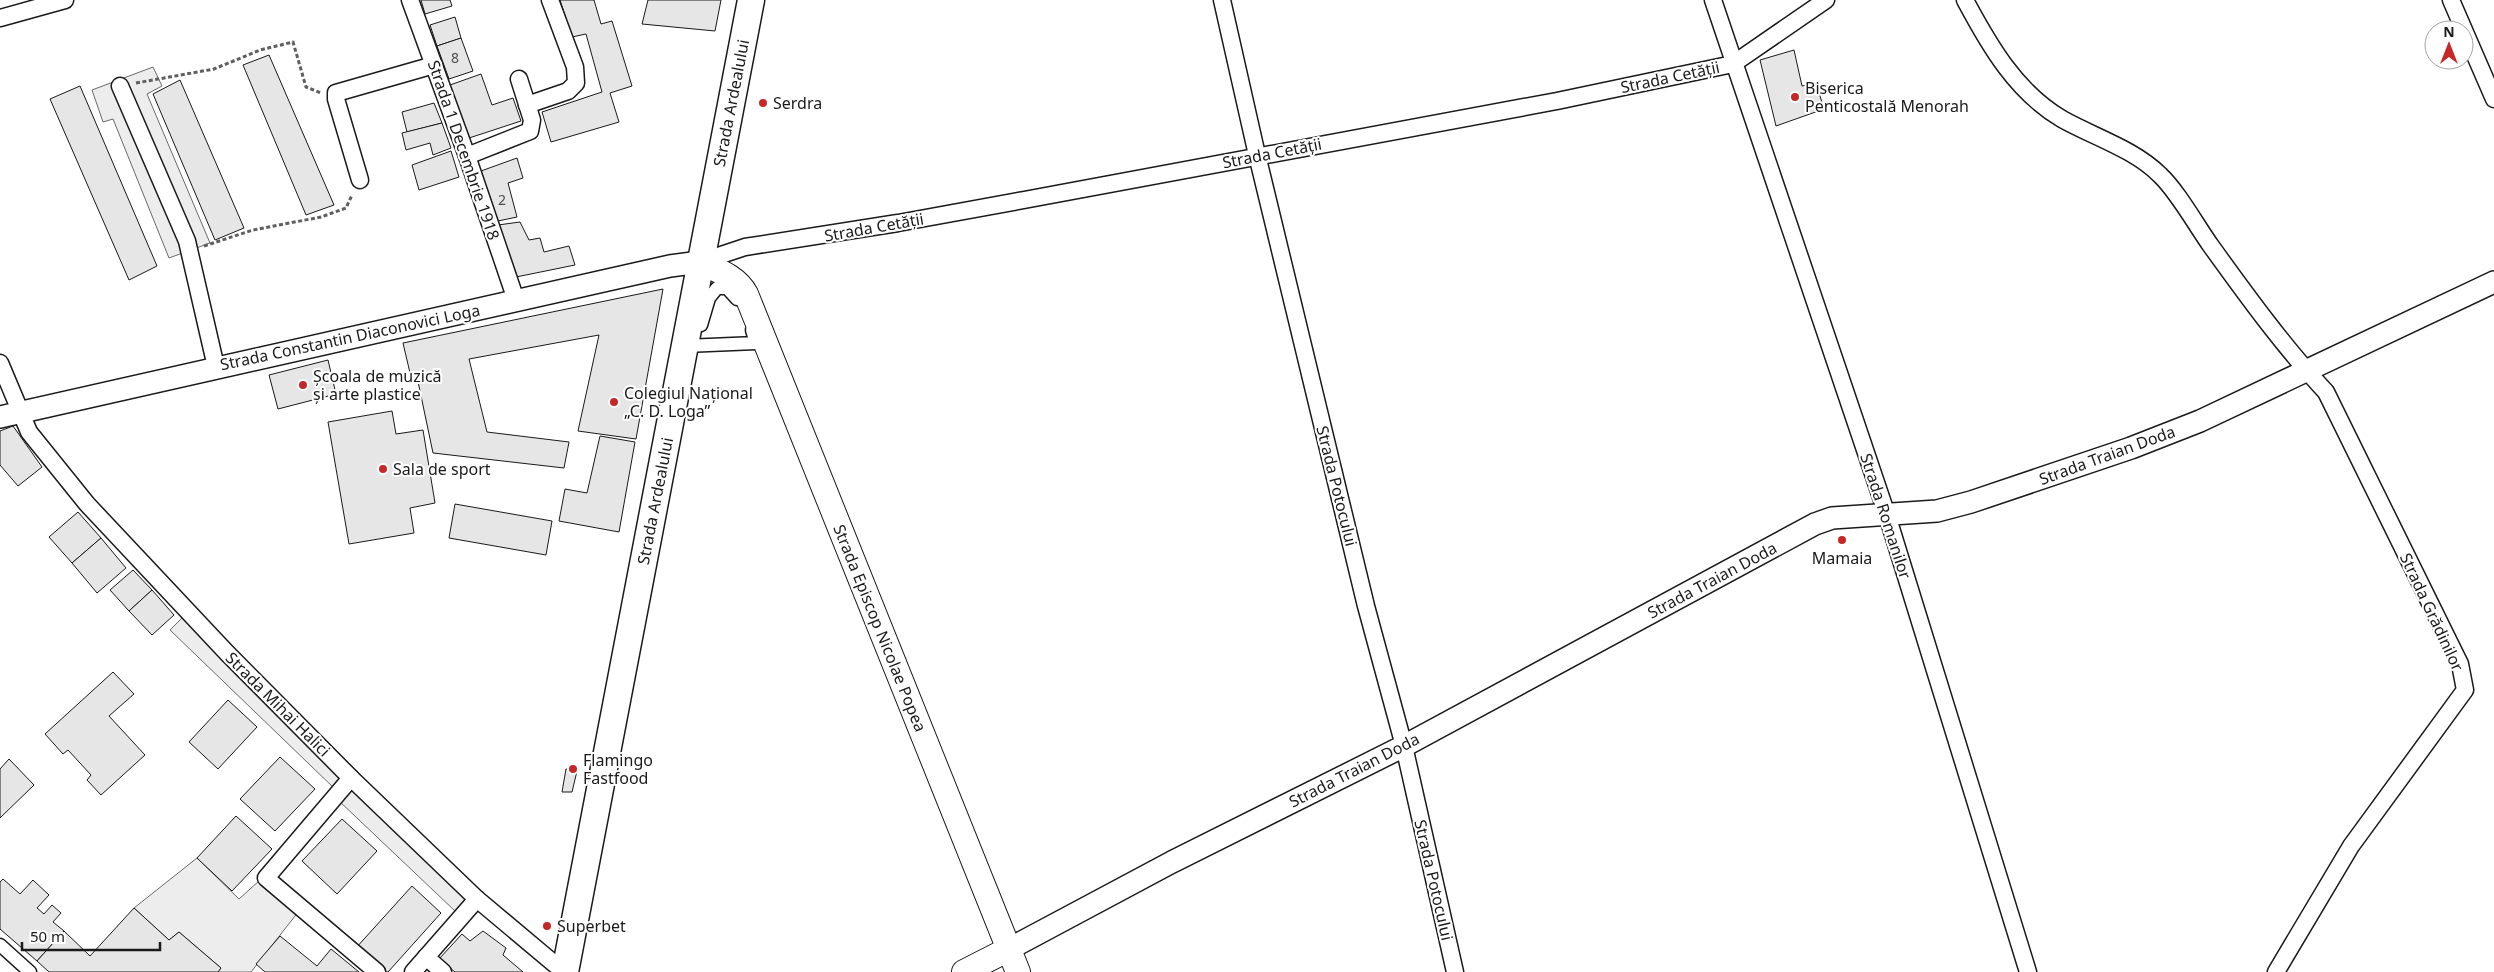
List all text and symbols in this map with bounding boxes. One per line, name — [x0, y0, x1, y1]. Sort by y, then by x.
north arrow — [2424, 20, 2474, 70]
text: N — [2443, 22, 2455, 41]
street label: Strada Ardealului — [708, 37, 754, 169]
house number: 8 — [451, 48, 459, 67]
street label: Strada Cetății — [1618, 56, 1722, 98]
street label: Strada 1 Decembrie 1918 — [423, 57, 505, 243]
place label: Biserica Penticostală Menorah — [1805, 77, 1969, 117]
marker: Biserica Penticostală Menorah — [1789, 91, 1801, 103]
place label: Serdra — [773, 92, 822, 114]
marker: Serdra — [757, 97, 769, 109]
street label: Strada Cetății — [1220, 133, 1324, 173]
house number: 2 — [498, 190, 506, 209]
street label: Strada Cetății — [822, 207, 926, 247]
street label: Strada Constantin Diaconovici Loga — [218, 299, 482, 375]
place label: Școala de muzică și arte plastice — [313, 365, 442, 405]
marker: Școala de muzică și arte plastice — [297, 379, 309, 391]
place label: Colegiul Național „C. D. Loga” — [624, 382, 753, 422]
marker: Colegiul Național „C. D. Loga” — [608, 396, 620, 408]
street label: Strada Traian Doda — [2036, 420, 2178, 490]
street label: Strada Potocului — [1311, 423, 1363, 549]
street label: Strada Ardealului — [632, 435, 678, 567]
street label: Strada Romanilor — [1855, 450, 1917, 582]
place label: Sala de sport — [393, 458, 491, 480]
marker: Sala de sport — [377, 463, 389, 475]
street label: Strada Episcop Nicolae Popea — [828, 521, 932, 735]
marker: Mamaia — [1836, 534, 1848, 546]
street label: Strada Traian Doda — [1643, 537, 1781, 623]
place label: Mamaia — [1812, 547, 1872, 569]
street label: Strada Grădinilor — [2395, 549, 2469, 675]
street label: Strada Mihai Halici — [221, 647, 335, 761]
street label: Strada Traian Doda — [1285, 728, 1423, 812]
place label: Flamingo Fastfood — [583, 749, 653, 789]
marker: Flamingo Fastfood — [567, 763, 579, 775]
street label: Strada Potocului — [1409, 817, 1459, 943]
place label: Superbet — [557, 915, 626, 937]
scale bar — [22, 920, 160, 952]
marker: Superbet — [541, 920, 553, 932]
text: 50 m — [30, 926, 65, 946]

